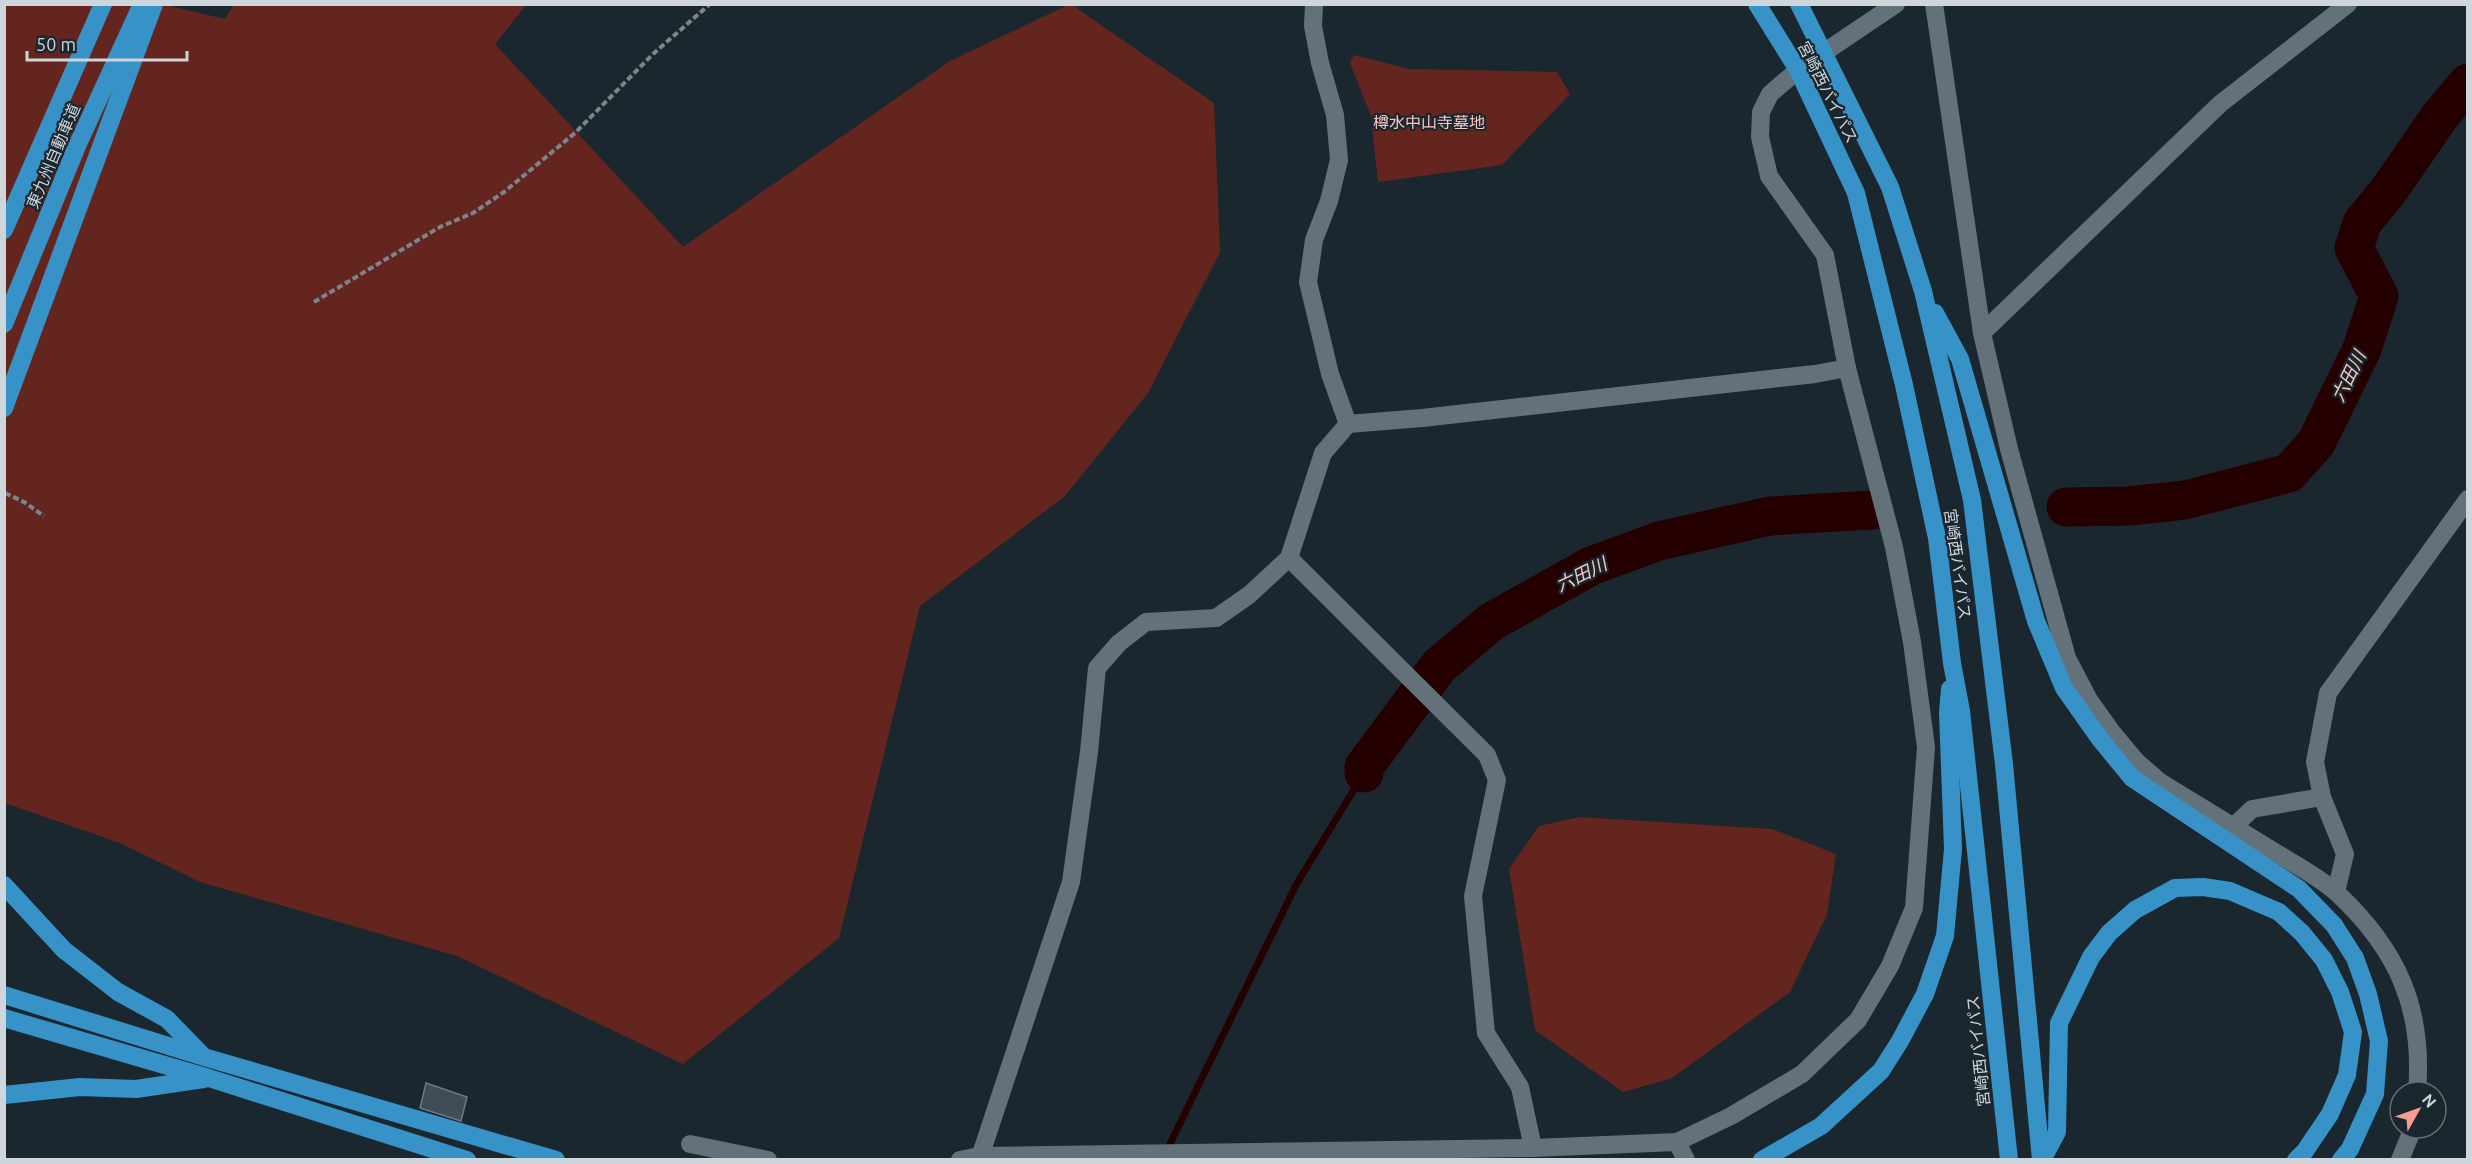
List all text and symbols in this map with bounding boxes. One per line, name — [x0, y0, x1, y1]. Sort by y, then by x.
scale bar — [27, 24, 188, 62]
text: 50 m — [36, 34, 76, 54]
street label: 宮崎西バイパス — [1795, 38, 1861, 146]
street label: 東九州自動車道 — [23, 101, 83, 211]
park label: 樽水中山寺墓地 — [1373, 113, 1485, 131]
water label: 六田川 — [2327, 346, 2370, 405]
street label: 宮崎西バイパス — [1941, 507, 1975, 621]
water label: 六田川 — [1552, 552, 1611, 595]
street label: 宮崎西バイパス — [1963, 995, 1993, 1107]
north arrow — [2388, 1080, 2448, 1140]
text: N — [2419, 1090, 2440, 1111]

